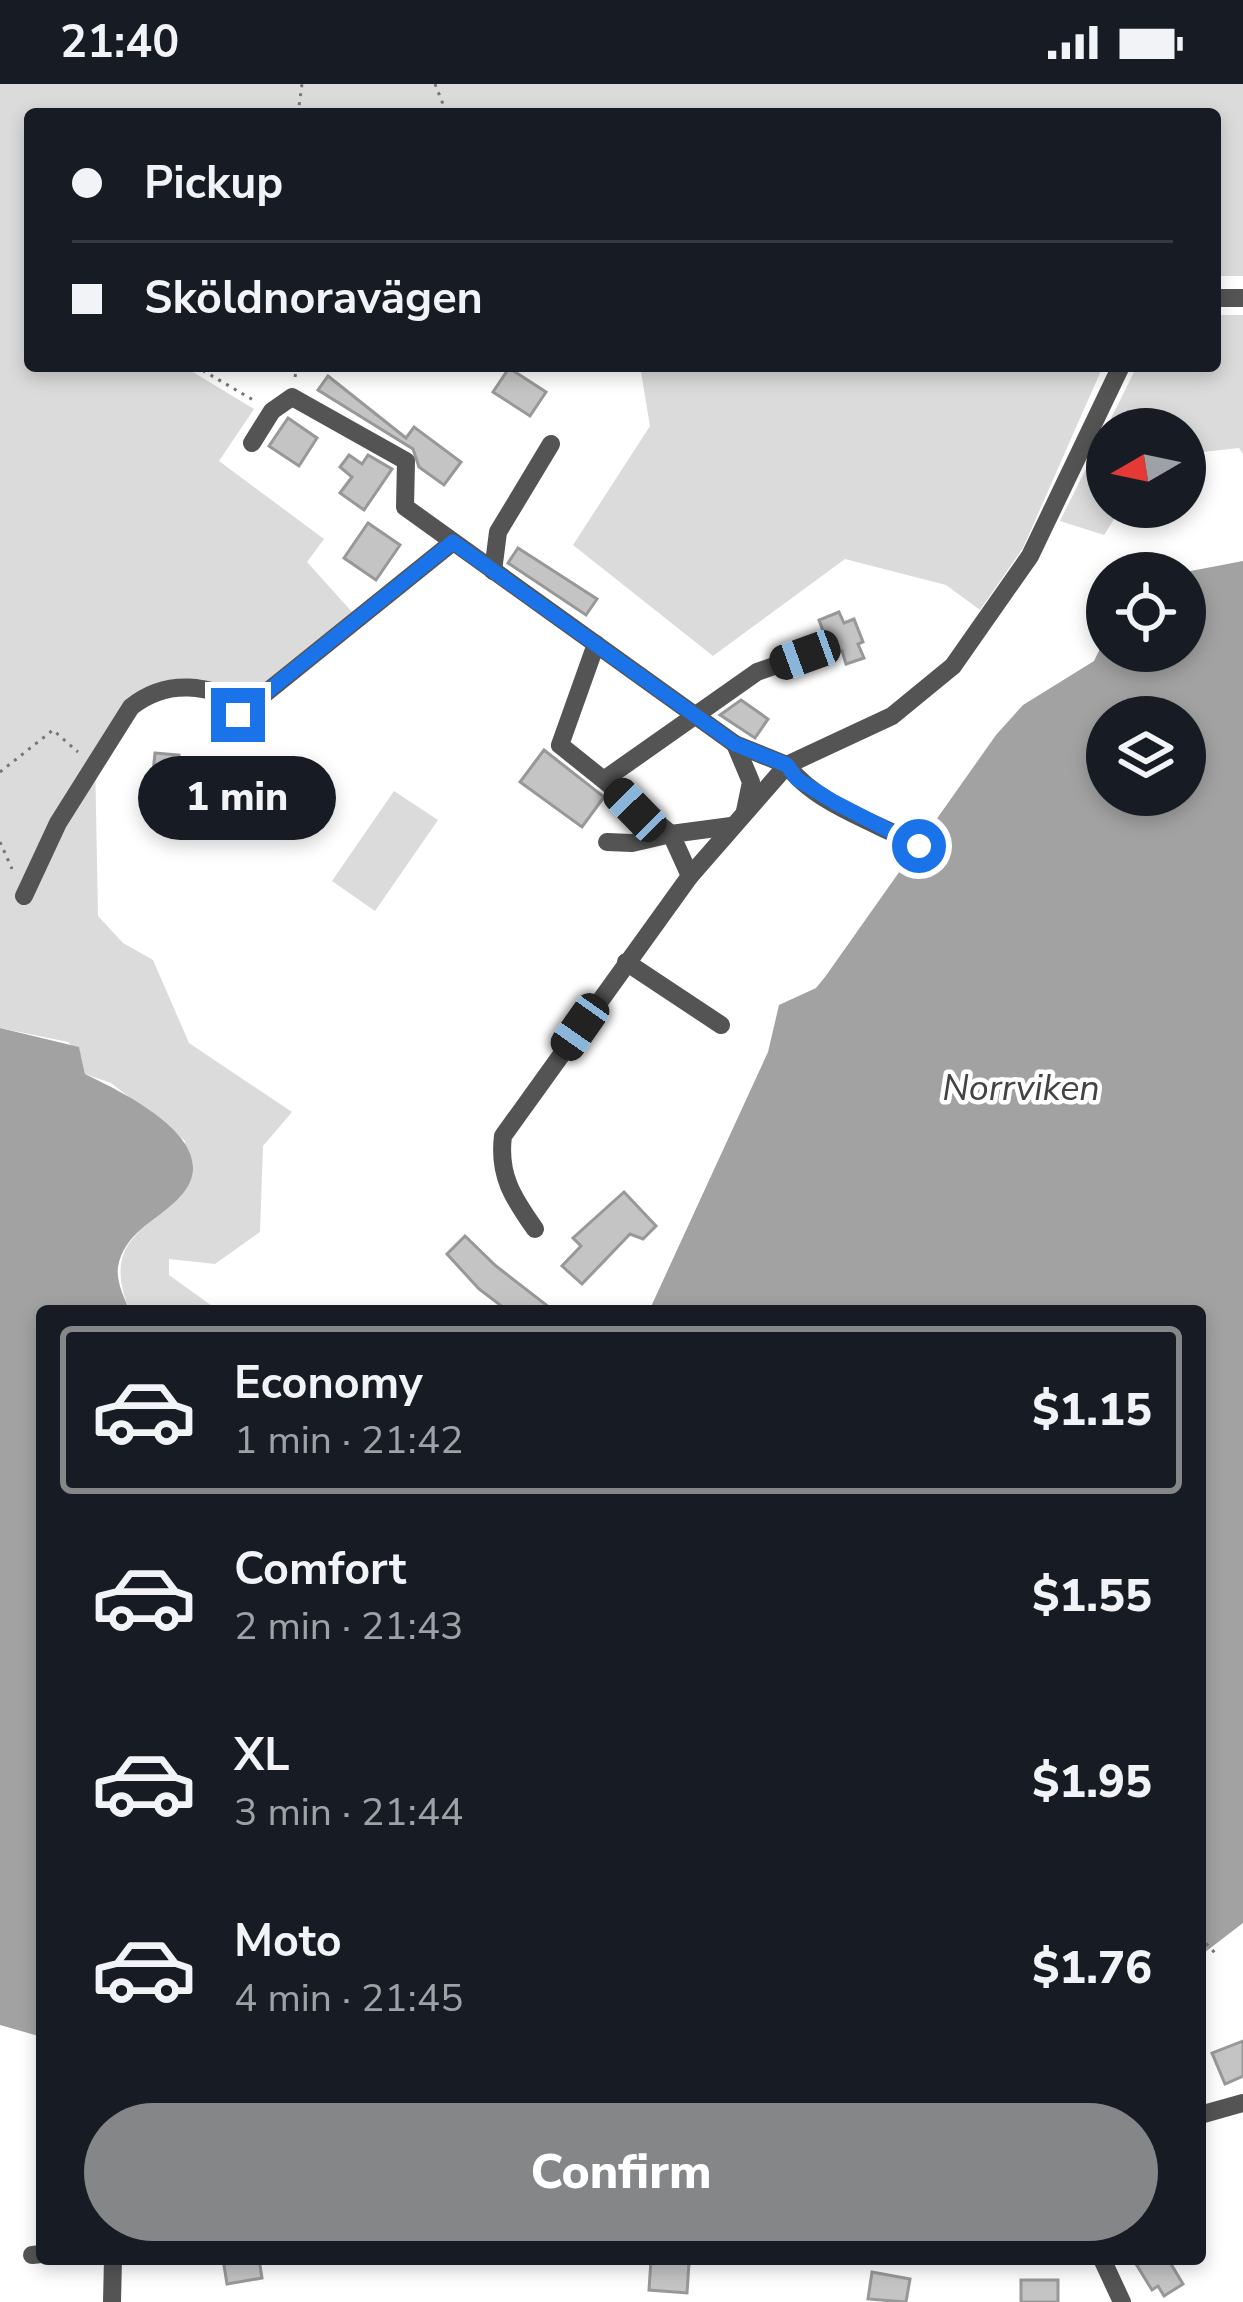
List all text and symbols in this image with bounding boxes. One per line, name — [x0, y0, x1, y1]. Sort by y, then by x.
text: 21:40 — [60, 12, 179, 73]
text: Pickup — [144, 153, 283, 214]
text: Sköldnoravägen — [144, 268, 483, 329]
north arrow — [1086, 408, 1206, 528]
map controls — [1086, 408, 1206, 816]
button: locate — [1086, 552, 1206, 672]
car — [765, 626, 845, 684]
route end — [211, 688, 265, 742]
button: layers — [1086, 696, 1206, 816]
callout: 1 min — [139, 757, 337, 841]
text: 1 min — [186, 771, 288, 824]
car — [597, 772, 673, 848]
route start — [892, 819, 946, 873]
car — [545, 987, 615, 1067]
water label: Norrviken — [942, 1064, 1100, 1113]
text: Economy — [234, 1353, 423, 1414]
icon: car — [90, 1356, 198, 1464]
text: $1.15 — [1032, 1380, 1152, 1441]
text: 1 min · 21:42 — [234, 1414, 463, 1467]
text: Comfort — [234, 1539, 406, 1600]
icon: car — [90, 1542, 198, 1650]
text: $1.55 — [1032, 1566, 1152, 1627]
text: 2 min · 21:43 — [234, 1600, 463, 1653]
text: XL — [234, 1725, 290, 1786]
icon: car — [90, 1728, 198, 1836]
text: $1.95 — [1032, 1752, 1152, 1813]
text: 3 min · 21:44 — [234, 1786, 463, 1839]
text: Moto — [234, 1911, 342, 1972]
icon: car — [90, 1914, 198, 2022]
text: $1.76 — [1032, 1938, 1152, 1999]
text: 4 min · 21:45 — [234, 1972, 463, 2025]
button: Confirm — [84, 2103, 1158, 2241]

